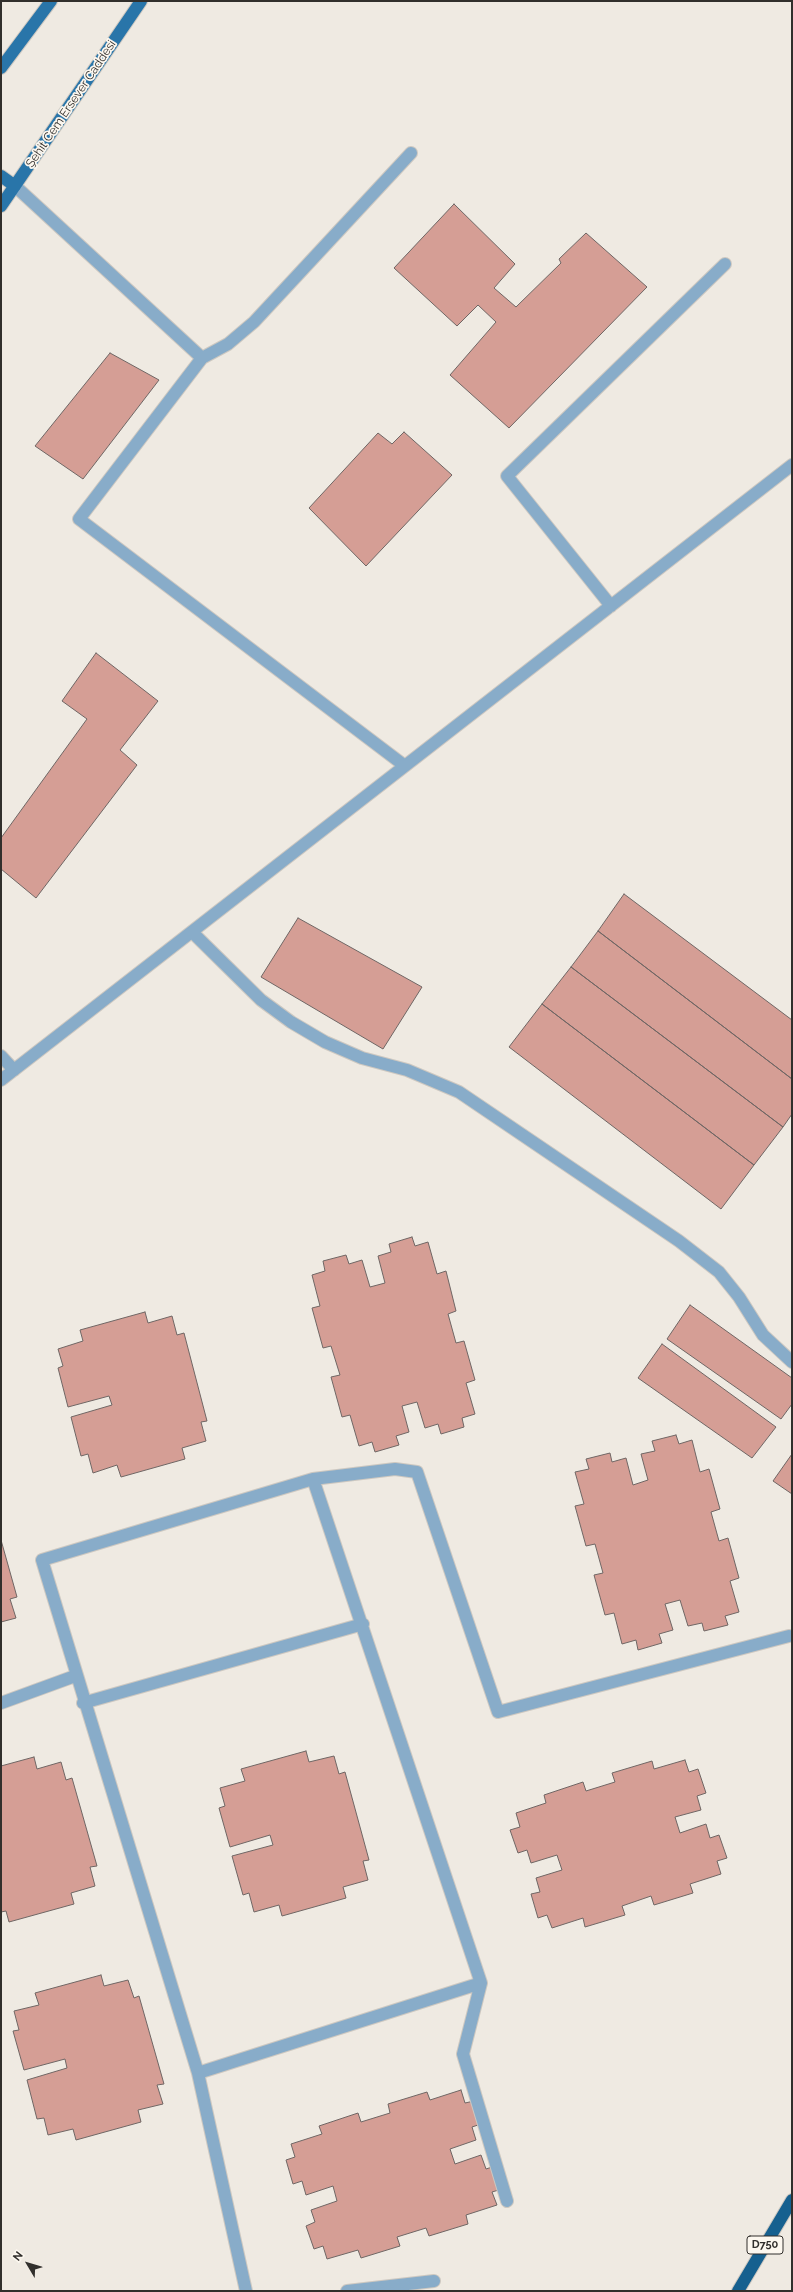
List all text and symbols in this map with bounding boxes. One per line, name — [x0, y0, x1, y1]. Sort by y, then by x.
street label: Şehit Cem Ersever Caddesi — [23, 38, 119, 170]
road number: D750 — [747, 2236, 783, 2254]
north arrow — [8, 2244, 48, 2284]
text: N — [10, 2249, 26, 2264]

